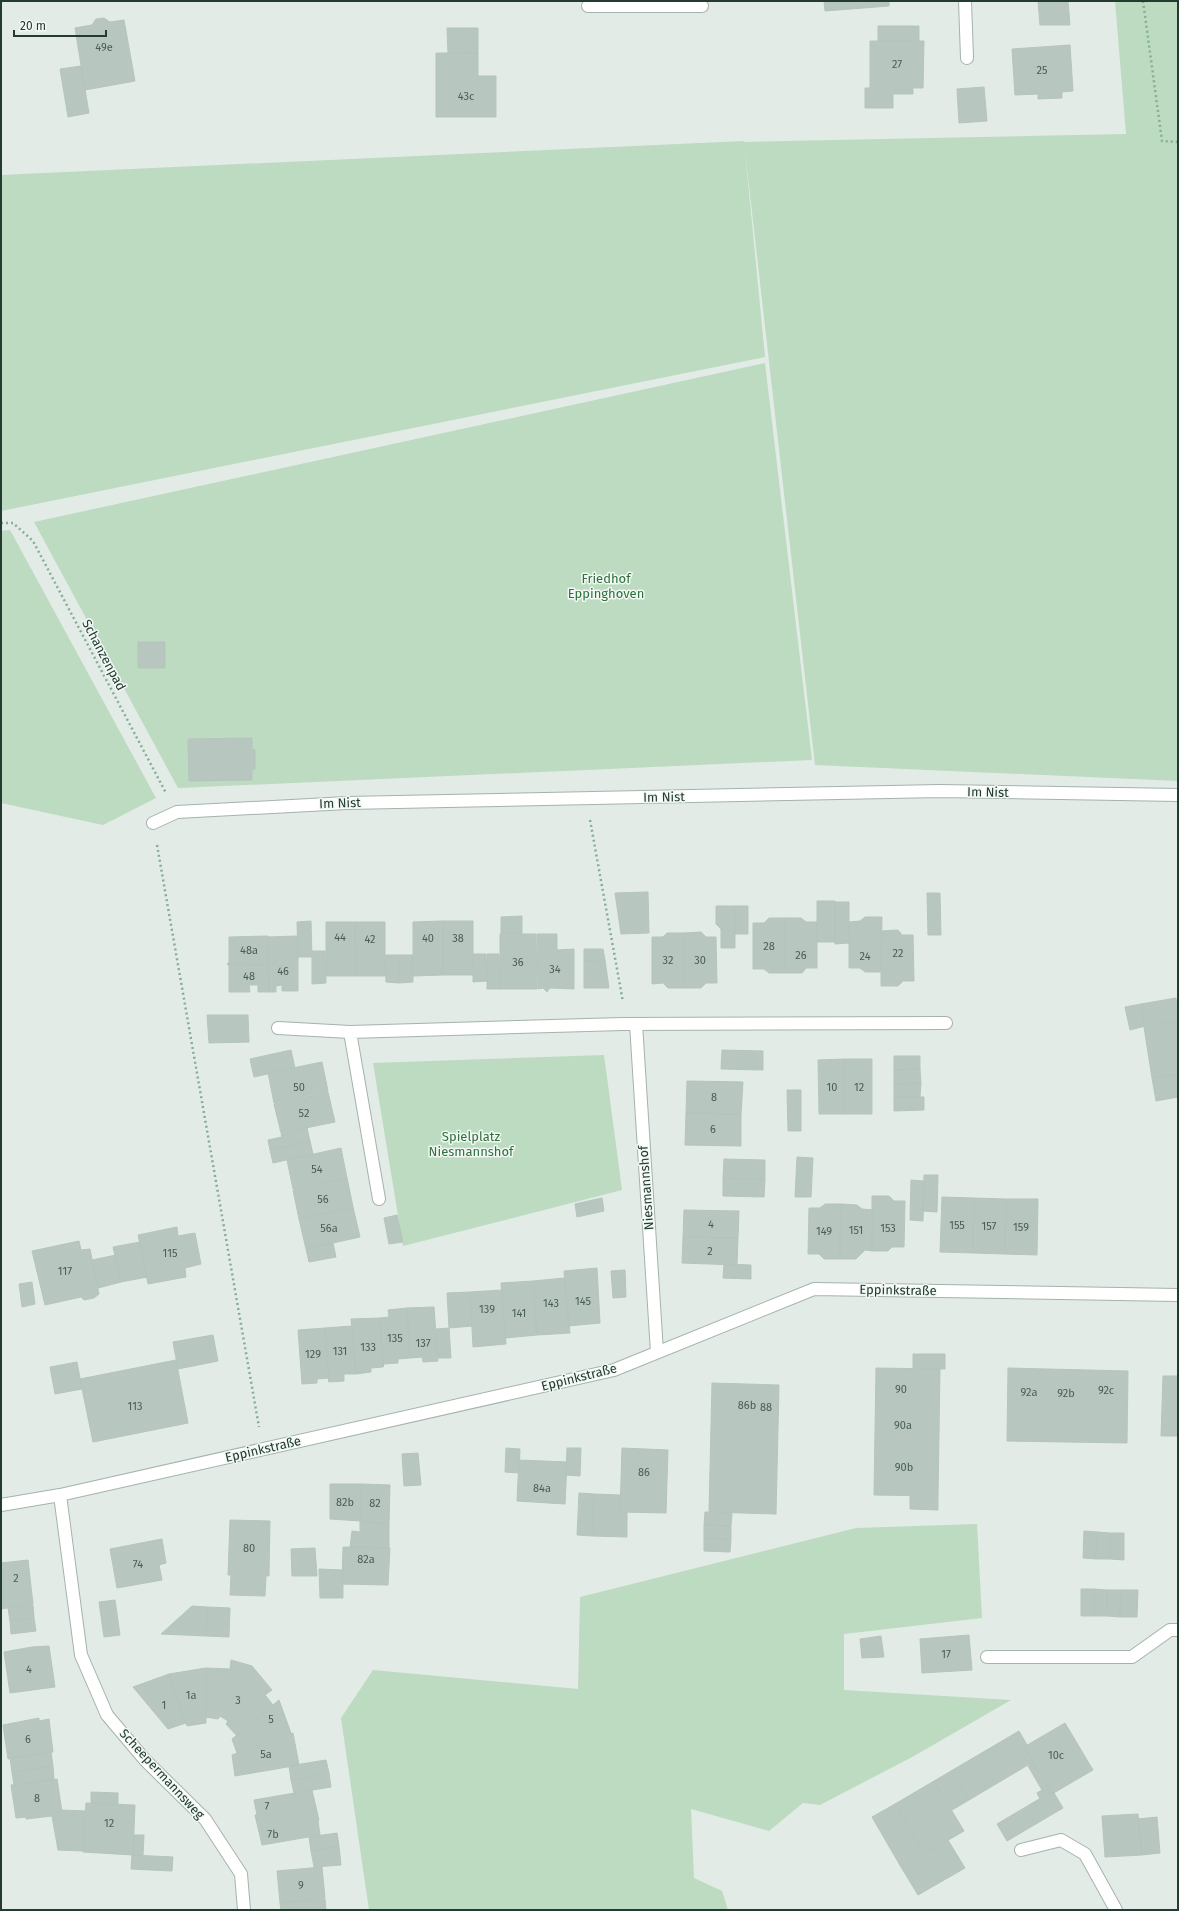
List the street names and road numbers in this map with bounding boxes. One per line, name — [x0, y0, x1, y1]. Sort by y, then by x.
street label: Schanzenpad — [79, 617, 129, 693]
street label: Im Nist — [967, 784, 1009, 800]
street label: Im Nist — [643, 789, 685, 805]
street label: Im Nist — [319, 795, 361, 811]
street label: Niesmannshof — [635, 1144, 656, 1231]
street label: Eppinkstraße — [859, 1282, 937, 1298]
street label: Eppinkstraße — [540, 1360, 618, 1394]
street label: Eppinkstraße — [224, 1433, 302, 1465]
street label: Scheepermannsweg — [116, 1726, 208, 1822]

